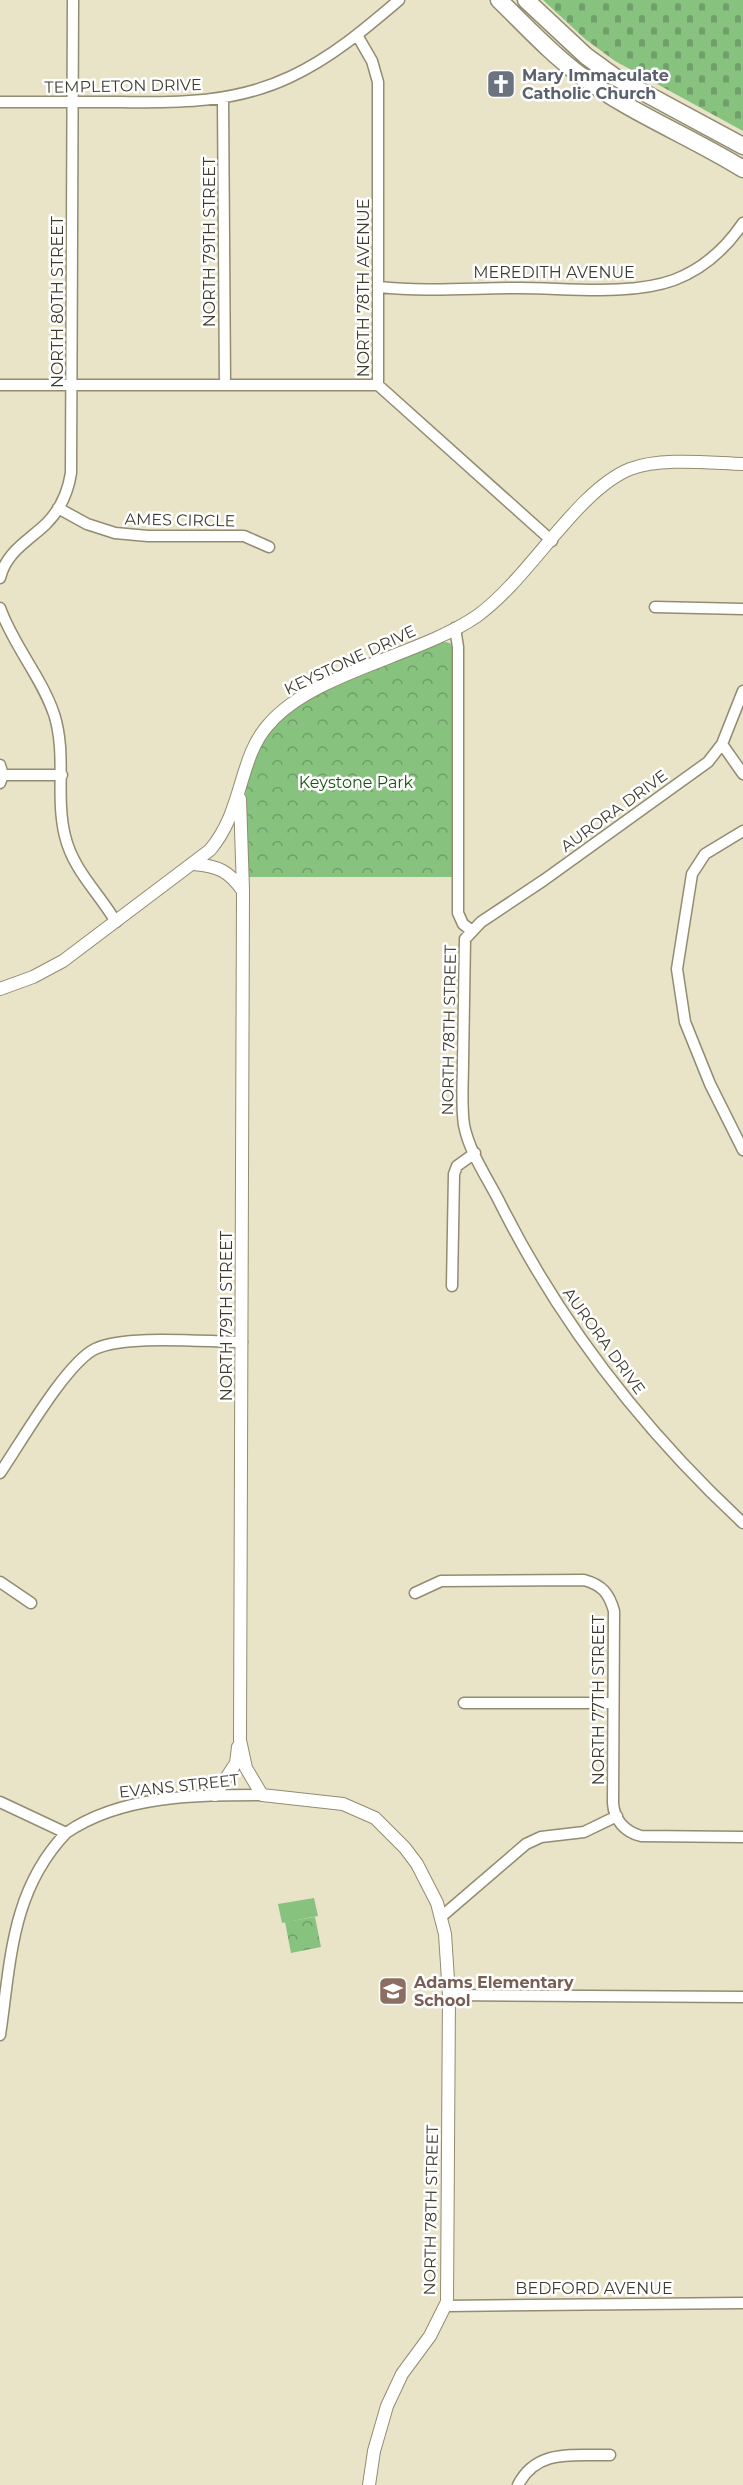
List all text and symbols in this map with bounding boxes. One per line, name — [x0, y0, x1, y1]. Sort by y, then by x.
place label: Mary Immaculate Catholic Church — [522, 66, 669, 103]
church icon: Mary Immaculate Catholic Church — [485, 68, 517, 100]
street label: TEMPLETON DRIVE — [44, 75, 202, 97]
street label: NORTH 79TH STREET — [200, 156, 219, 327]
street label: NORTH 78TH AVENUE — [354, 199, 373, 377]
street label: NORTH 80TH STREET — [48, 215, 67, 388]
street label: MEREDITH AVENUE — [473, 263, 635, 282]
street label: AMES CIRCLE — [124, 510, 236, 530]
street label: KEYSTONE DRIVE — [281, 621, 419, 699]
street label: AURORA DRIVE — [557, 766, 671, 856]
park label: Keystone Park — [299, 773, 414, 792]
street label: NORTH 78TH STREET — [438, 944, 460, 1116]
street label: NORTH 79TH STREET — [217, 1230, 236, 1401]
street label: AURORA DRIVE — [559, 1284, 649, 1398]
street label: NORTH 77TH STREET — [589, 1614, 608, 1785]
street label: EVANS STREET — [118, 1770, 241, 1802]
place label: Adams Elementary School — [413, 1973, 574, 2010]
school or university icon: Adams Elementary School — [377, 1975, 409, 2007]
street label: NORTH 78TH STREET — [420, 2124, 442, 2296]
street label: BEDFORD AVENUE — [515, 2279, 673, 2298]

